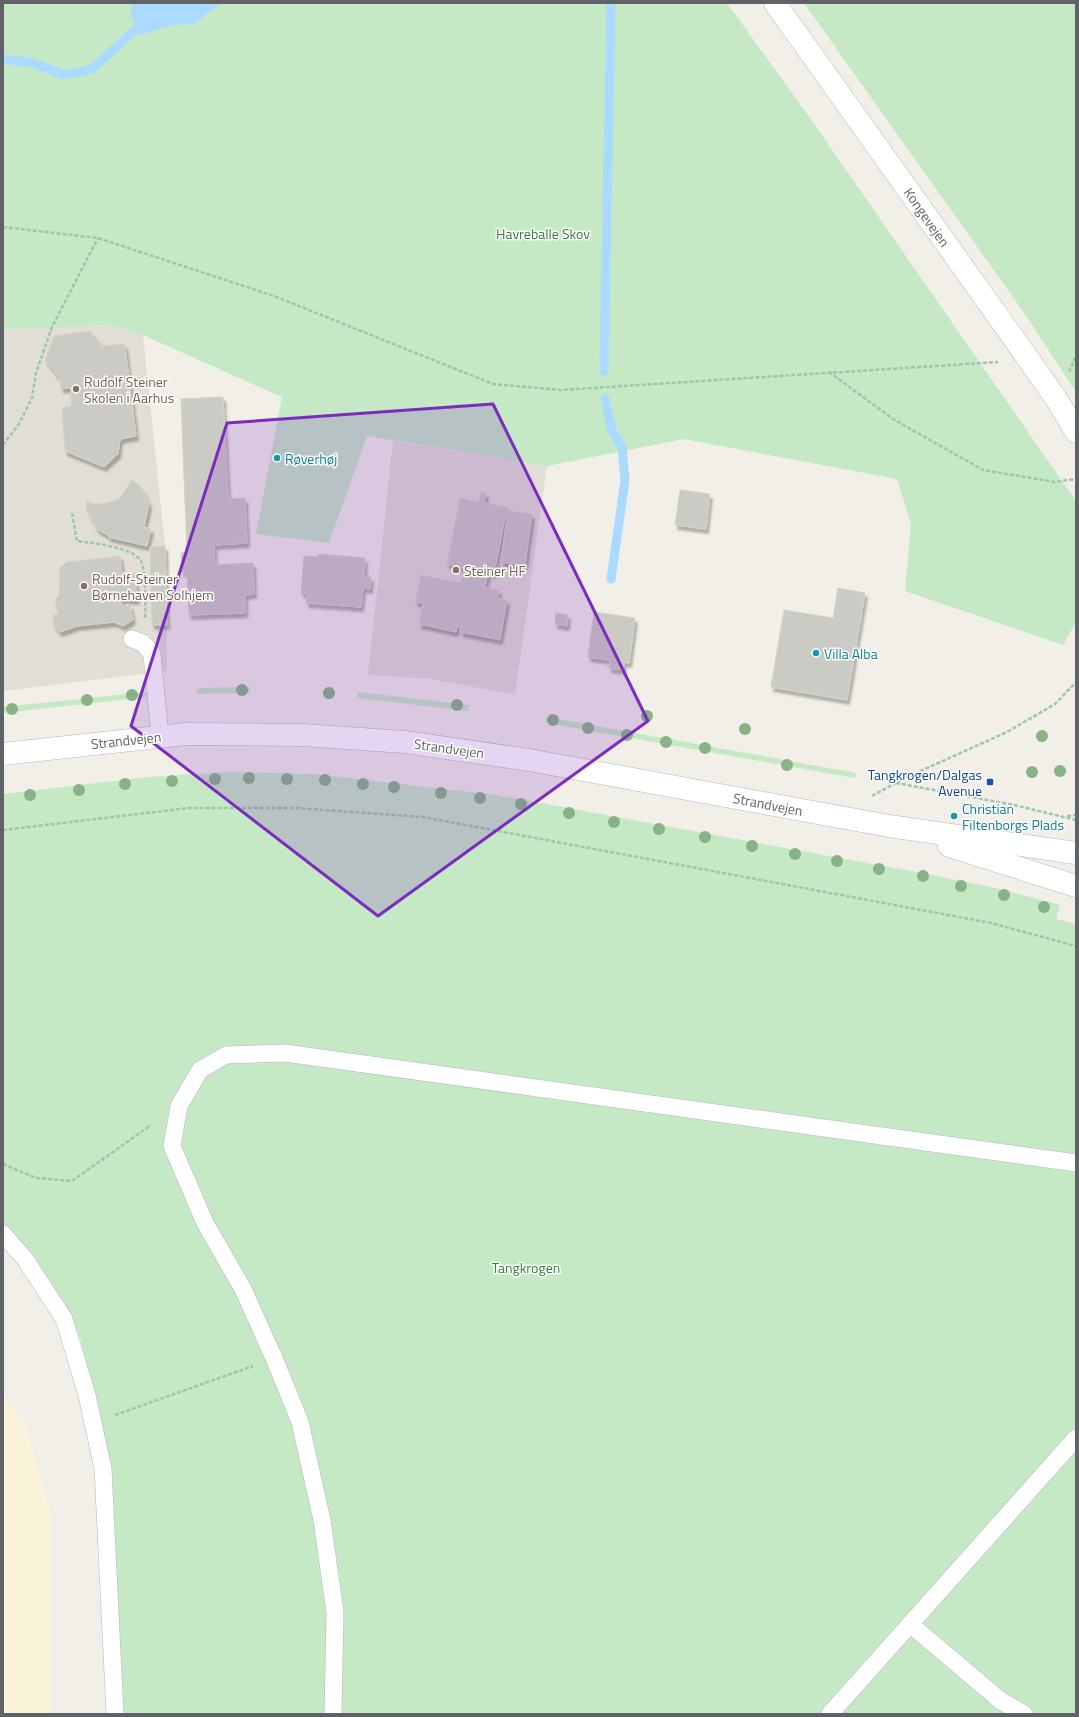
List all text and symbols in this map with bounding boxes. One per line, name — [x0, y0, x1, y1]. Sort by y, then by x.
street label: Kongevejen — [899, 183, 955, 251]
park label: Havreballe Skov — [496, 223, 590, 244]
place label: Rudolf Steiner Skolen i Aarhus — [84, 371, 174, 408]
marker: Rudolf Steiner Skolen i Aarhus — [71, 384, 81, 394]
place label: Røverhøj — [285, 448, 337, 469]
marker: Røverhøj — [272, 453, 282, 463]
place label: Steiner HF — [464, 560, 526, 581]
marker: Steiner HF — [451, 565, 461, 575]
place label: Rudolf-Steiner Børnehaven Solhjem — [92, 568, 214, 605]
marker: Rudolf-Steiner Børnehaven Solhjem — [79, 581, 89, 591]
place label: Villa Alba — [824, 643, 878, 664]
marker: Villa Alba — [811, 648, 821, 658]
street label: Strandvejen — [90, 726, 162, 754]
street label: Strandvejen — [413, 733, 485, 763]
place label: Tangkrogen/Dalgas Avenue — [868, 764, 982, 801]
marker: Tangkrogen/Dalgas Avenue — [985, 777, 995, 787]
street label: Strandvejen — [731, 787, 805, 821]
place label: Christian Filtenborgs Plads — [962, 798, 1064, 835]
marker: Christian Filtenborgs Plads — [949, 811, 959, 821]
park label: Tangkrogen — [492, 1257, 560, 1278]

